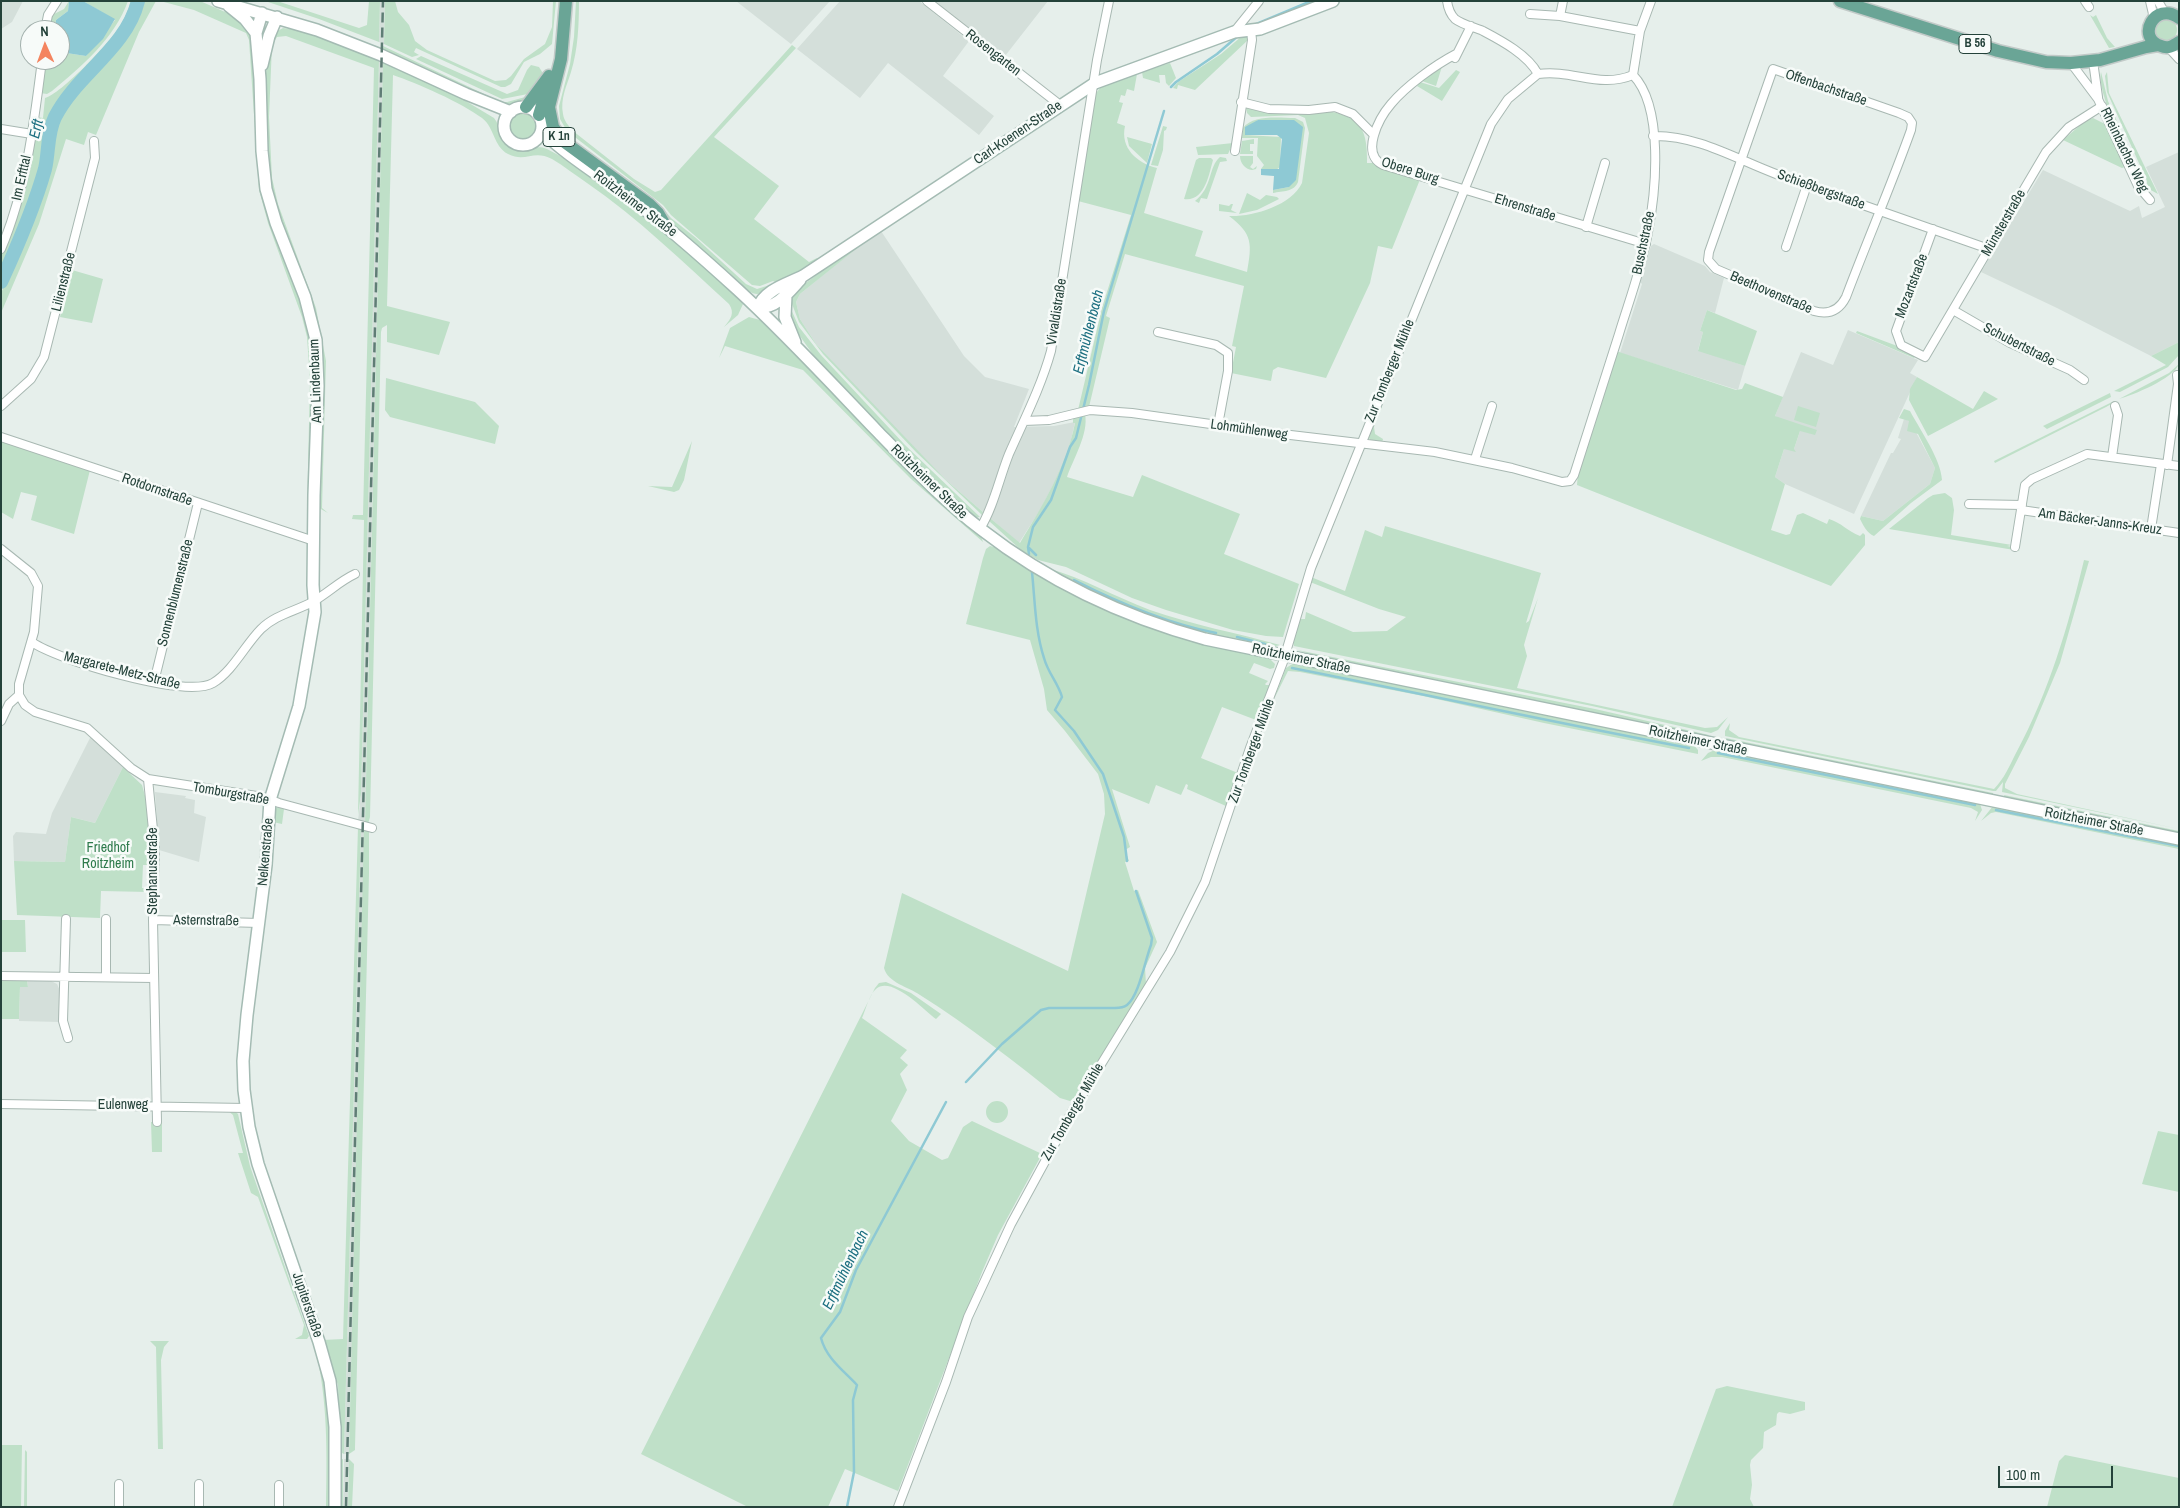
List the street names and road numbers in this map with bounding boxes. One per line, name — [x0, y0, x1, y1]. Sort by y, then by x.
street label: Rosengarten — [962, 26, 1024, 80]
road number: B 56 — [1959, 34, 1991, 54]
street label: Offenbachstraße — [1783, 66, 1869, 110]
street label: Carl-Koenen-Straße — [971, 97, 1065, 169]
street label: Rheinbacher Weg — [2096, 105, 2152, 195]
road number: K 1n — [543, 128, 575, 146]
street label: Im Erfttal — [9, 154, 35, 202]
street label: Obere Burg — [1379, 154, 1441, 188]
street label: Schießbergstraße — [1775, 166, 1867, 214]
street label: Roitzheimer Straße — [590, 167, 680, 241]
street label: Münsterstraße — [1978, 187, 2030, 259]
street label: Ehrenstraße — [1492, 191, 1558, 225]
street label: Buschstraße — [1629, 210, 1659, 276]
street label: Lilienstraße — [49, 251, 79, 313]
street label: Mozartstraße — [1892, 251, 1932, 321]
street label: Beethovenstraße — [1727, 268, 1815, 318]
street label: Vivaldistraße — [1043, 277, 1071, 347]
street label: Zur Tomberger Mühle — [1362, 317, 1418, 425]
street label: Schubertstraße — [1980, 320, 2058, 370]
street label: Am Lindenbaum — [306, 339, 326, 423]
street label: Lohmühlenweg — [1209, 416, 1289, 444]
street label: Roitzheimer Straße — [887, 441, 971, 523]
street label: Rotdornstraße — [120, 470, 194, 510]
street label: Am Bäcker-Janns-Kreuz — [2037, 505, 2163, 539]
street label: Sonnenblumenstraße — [155, 538, 197, 648]
street label: Roitzheimer Straße — [1250, 640, 1352, 678]
street label: Margarete-Metz-Straße — [62, 648, 182, 694]
street label: Zur Tomberger Mühle — [1225, 697, 1279, 805]
street label: Roitzheimer Straße — [1647, 722, 1749, 760]
street label: Tomburgstraße — [192, 779, 270, 809]
street label: Roitzheimer Straße — [2043, 804, 2145, 840]
street label: Nelkenstraße — [255, 817, 277, 887]
street label: Stephanusstraße — [145, 827, 161, 915]
street label: Asternstraße — [173, 912, 239, 930]
street label: Zur Tomberger Mühle — [1038, 1060, 1108, 1164]
street label: Eulenweg — [98, 1097, 148, 1113]
street label: Jupiterstraße — [288, 1270, 326, 1340]

